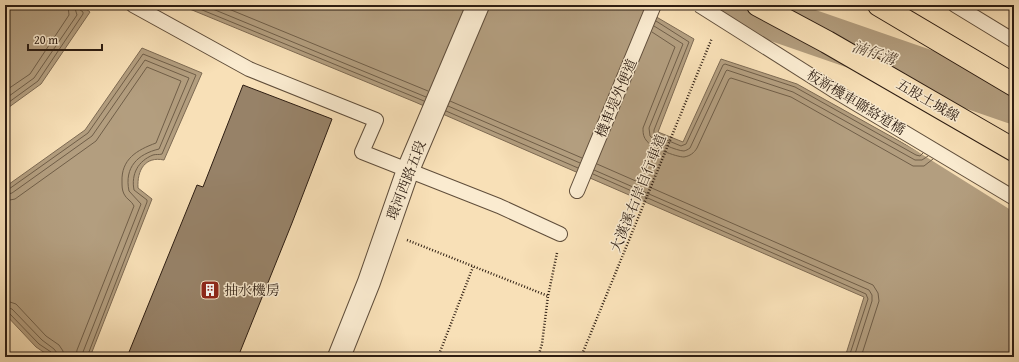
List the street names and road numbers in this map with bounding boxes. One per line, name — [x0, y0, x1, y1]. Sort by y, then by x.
street label: 機車堤外便道 — [590, 55, 642, 141]
street label: 板新機車聯絡道橋 — [803, 65, 909, 139]
street label: 五股土城線 — [893, 74, 963, 126]
street label: 大漢溪右岸自行車道 — [605, 131, 671, 255]
street label: 環河西路五段 — [382, 137, 430, 223]

